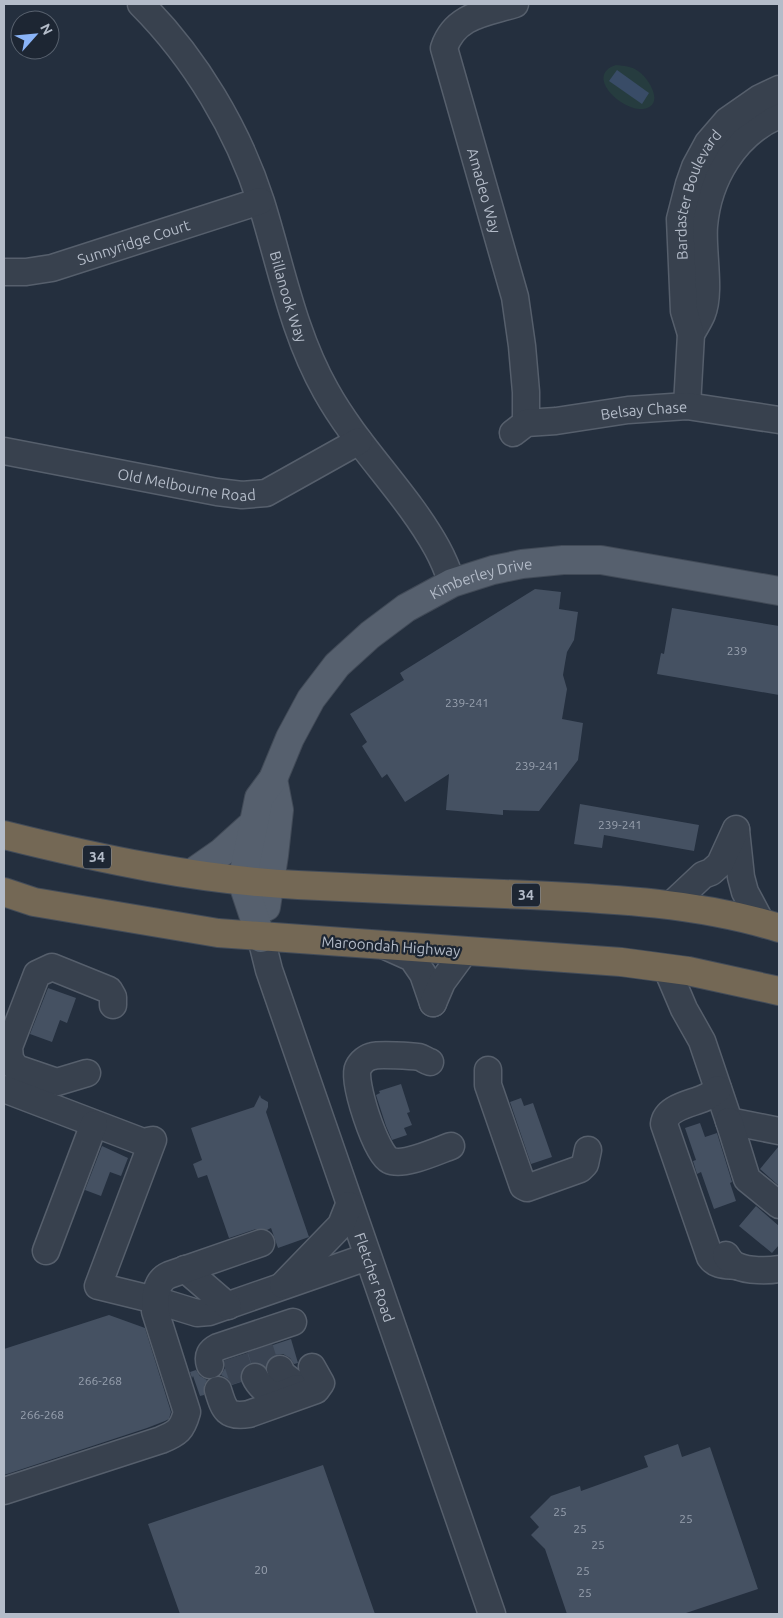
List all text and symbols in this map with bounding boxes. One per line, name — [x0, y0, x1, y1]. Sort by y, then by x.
north arrow — [10, 10, 60, 60]
text: N — [37, 21, 56, 37]
street label: Bardaster Boulevard — [671, 126, 724, 260]
street label: Amadeo Way — [464, 146, 505, 235]
street label: Sunnyridge Court — [75, 216, 192, 268]
street label: Billanook Way — [267, 249, 311, 344]
street label: Belsay Chase — [599, 398, 688, 423]
street label: Old Melbourne Road — [116, 465, 256, 504]
street label: Kimberley Drive — [426, 555, 533, 602]
house number: 239 — [727, 644, 747, 657]
house number: 239-241 — [445, 696, 489, 709]
house number: 239-241 — [515, 759, 559, 772]
house number: 239-241 — [598, 818, 642, 831]
road number: 34 — [83, 846, 111, 869]
road number: 34 — [512, 884, 540, 906]
street label: Maroondah Highway — [321, 933, 461, 959]
street label: Fletcher Road — [352, 1230, 398, 1324]
house number: 266-268 — [78, 1374, 122, 1387]
house number: 266-268 — [20, 1408, 64, 1421]
house number: 25 — [553, 1505, 567, 1518]
house number: 25 — [679, 1512, 693, 1525]
house number: 25 — [573, 1522, 587, 1535]
house number: 25 — [591, 1538, 605, 1551]
house number: 20 — [254, 1563, 268, 1576]
house number: 25 — [576, 1564, 590, 1577]
house number: 25 — [578, 1586, 592, 1599]

